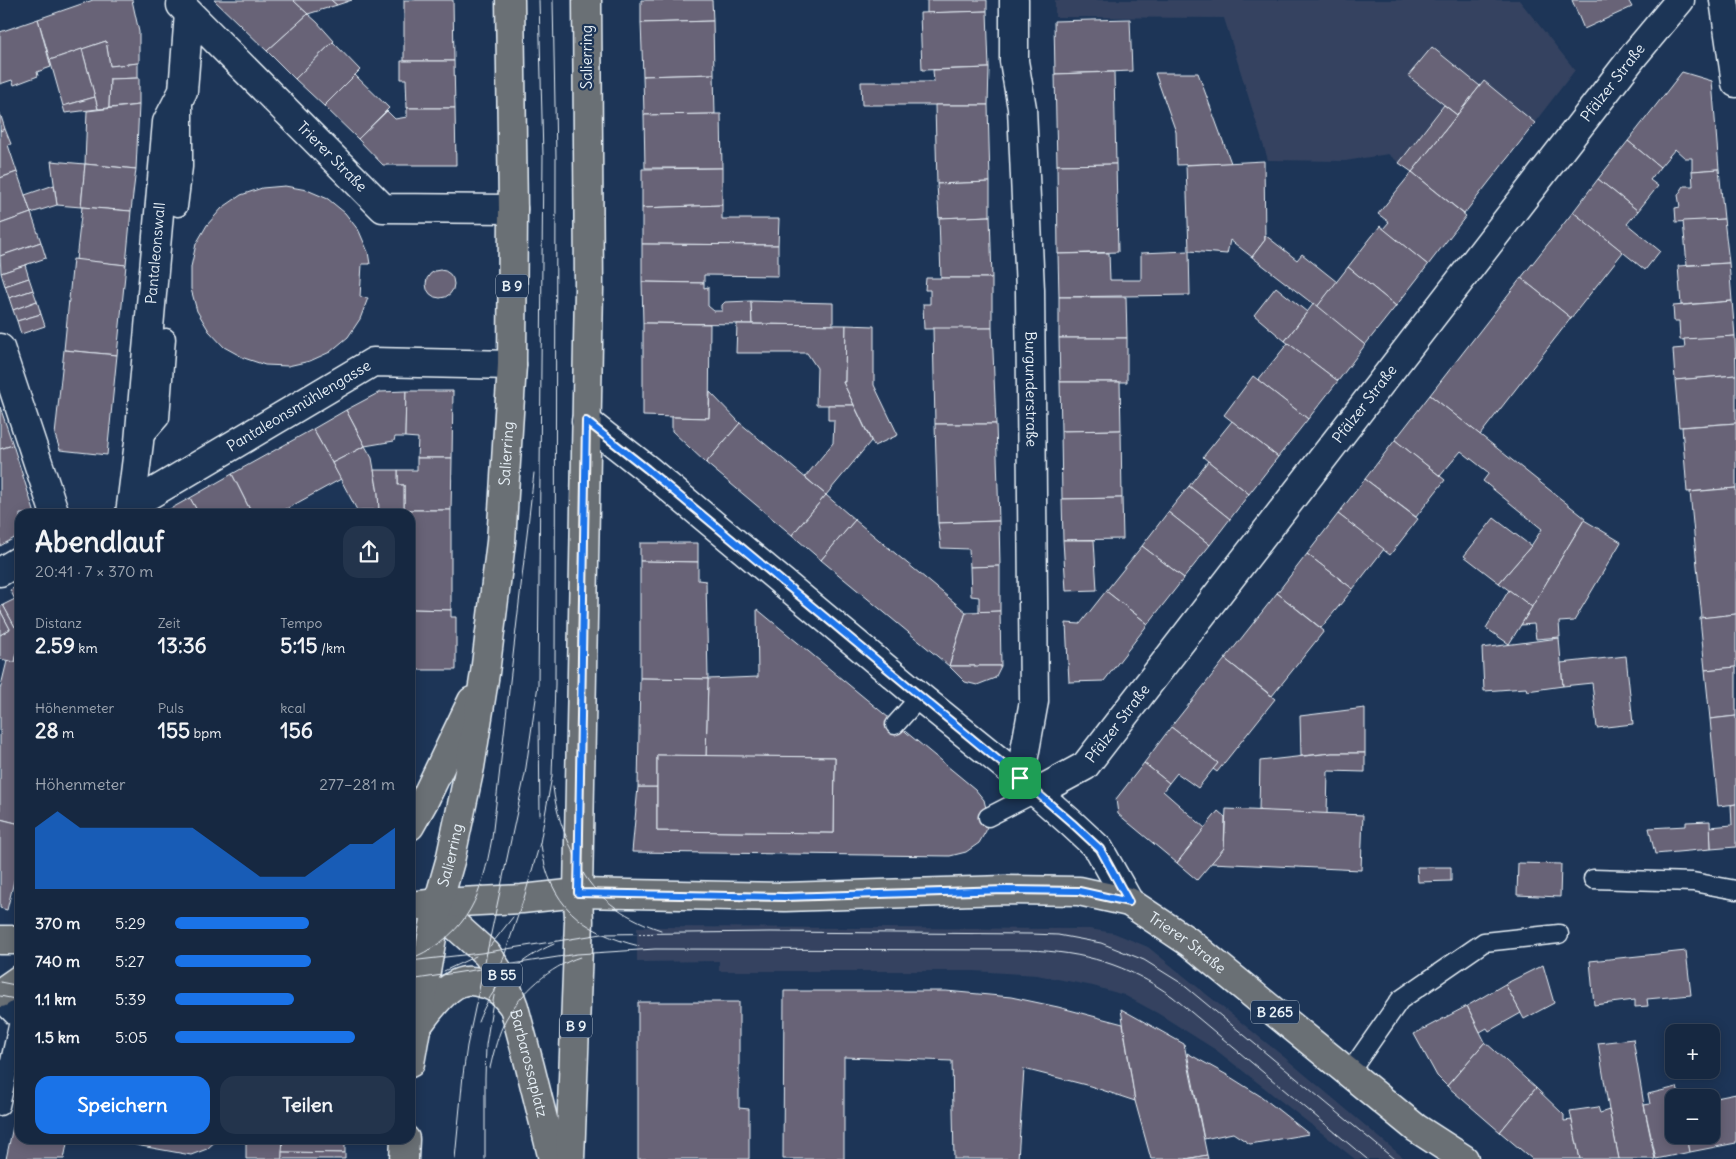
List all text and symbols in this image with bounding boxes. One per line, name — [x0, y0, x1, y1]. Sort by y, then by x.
street label: Salierring — [577, 25, 596, 89]
street label: Pfälzer Straße — [1576, 39, 1649, 126]
street label: Trierer Straße — [293, 117, 371, 196]
street label: Pantaleonswall — [141, 202, 169, 305]
road number: B 9 — [496, 274, 528, 298]
street label: Burgunderstraße — [1021, 331, 1042, 447]
street label: Pantaleonsmühlengasse — [223, 355, 374, 456]
street label: Pfälzer Straße — [1328, 361, 1401, 447]
street label: Salierring — [495, 421, 517, 486]
text: Abendlauf — [35, 524, 164, 560]
button: share — [343, 526, 395, 578]
text: 20:41 · 7 × 370 m — [35, 561, 153, 581]
text: Distanz — [35, 614, 82, 632]
text: Zeit — [158, 614, 181, 632]
text: Tempo — [280, 614, 322, 632]
text: 2.59 — [35, 632, 75, 659]
text: 13:36 — [158, 632, 207, 659]
text: 5:15 — [280, 632, 318, 659]
text: km — [75, 639, 98, 657]
text: /km — [318, 639, 345, 657]
street label: Pfälzer Straße — [1081, 680, 1154, 767]
text: Höhenmeter — [35, 699, 114, 717]
text: Puls — [158, 699, 184, 717]
text: kcal — [280, 699, 306, 717]
text: 28 — [35, 717, 59, 744]
text: 155 — [158, 717, 190, 744]
text: 156 — [280, 717, 313, 744]
text: m — [59, 724, 74, 742]
text: bpm — [190, 724, 221, 742]
pin — [999, 757, 1041, 799]
icon: arrive — [1006, 764, 1034, 792]
text: Höhenmeter — [35, 774, 126, 794]
text: 277–281 m — [319, 774, 395, 794]
street label: Salierring — [433, 822, 467, 889]
street label: Trierer Straße — [1145, 908, 1230, 977]
text: 370 m — [35, 913, 80, 933]
text: 5:29 — [115, 913, 146, 933]
text: 740 m — [35, 951, 80, 971]
text: 5:27 — [115, 951, 144, 971]
road number: B 55 — [482, 964, 522, 986]
text: 1.1 km — [35, 989, 76, 1009]
text: 5:39 — [115, 989, 146, 1009]
road number: B 265 — [1251, 1000, 1299, 1024]
street label: Barbarossaplatz — [506, 1007, 552, 1119]
road number: B 9 — [560, 1014, 592, 1038]
map controls — [1665, 1024, 1720, 1144]
button: + — [1665, 1024, 1720, 1079]
text: 1.5 km — [35, 1027, 80, 1047]
text: 5:05 — [115, 1027, 148, 1047]
button: Speichern — [35, 1076, 210, 1134]
button: Teilen — [220, 1076, 395, 1134]
button: − — [1665, 1089, 1720, 1144]

